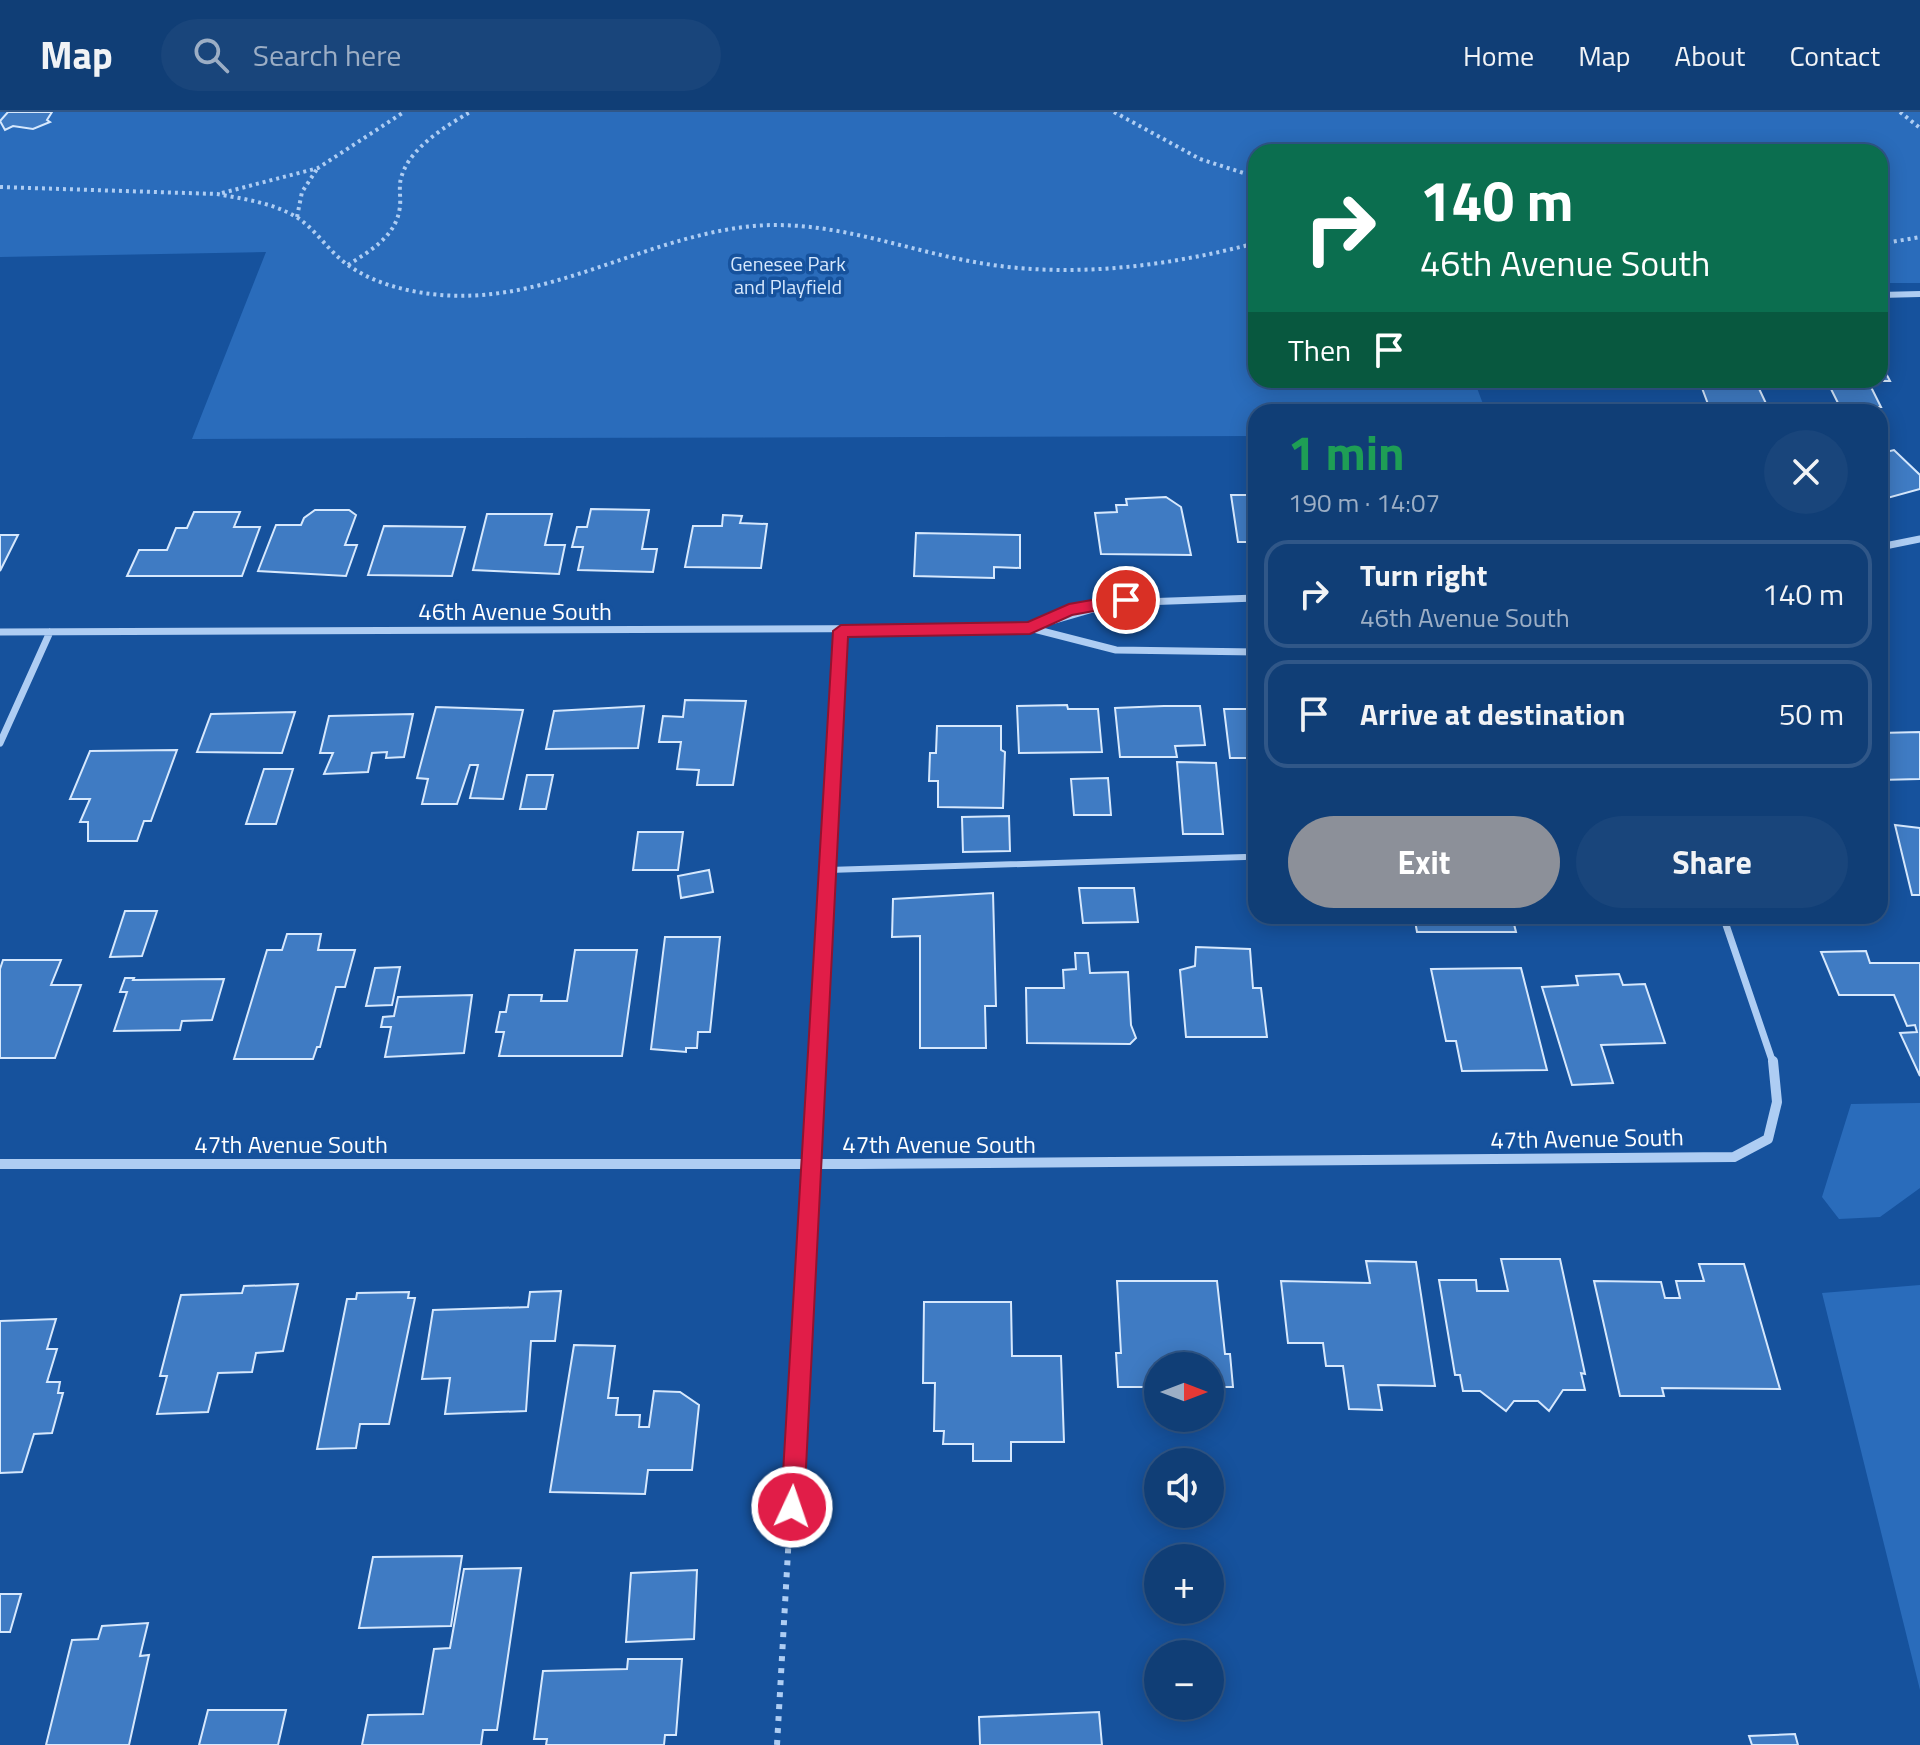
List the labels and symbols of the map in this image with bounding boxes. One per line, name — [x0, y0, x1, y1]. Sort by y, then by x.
park label: Genesee Park and Playfield — [730, 248, 846, 302]
pin — [1092, 566, 1160, 634]
street label: 46th Avenue South — [418, 593, 612, 629]
street label: 47th Avenue South — [1490, 1118, 1684, 1158]
street label: 47th Avenue South — [194, 1126, 388, 1162]
street label: 47th Avenue South — [842, 1126, 1036, 1162]
north arrow — [1144, 1352, 1224, 1432]
position arrow — [750, 1465, 834, 1549]

